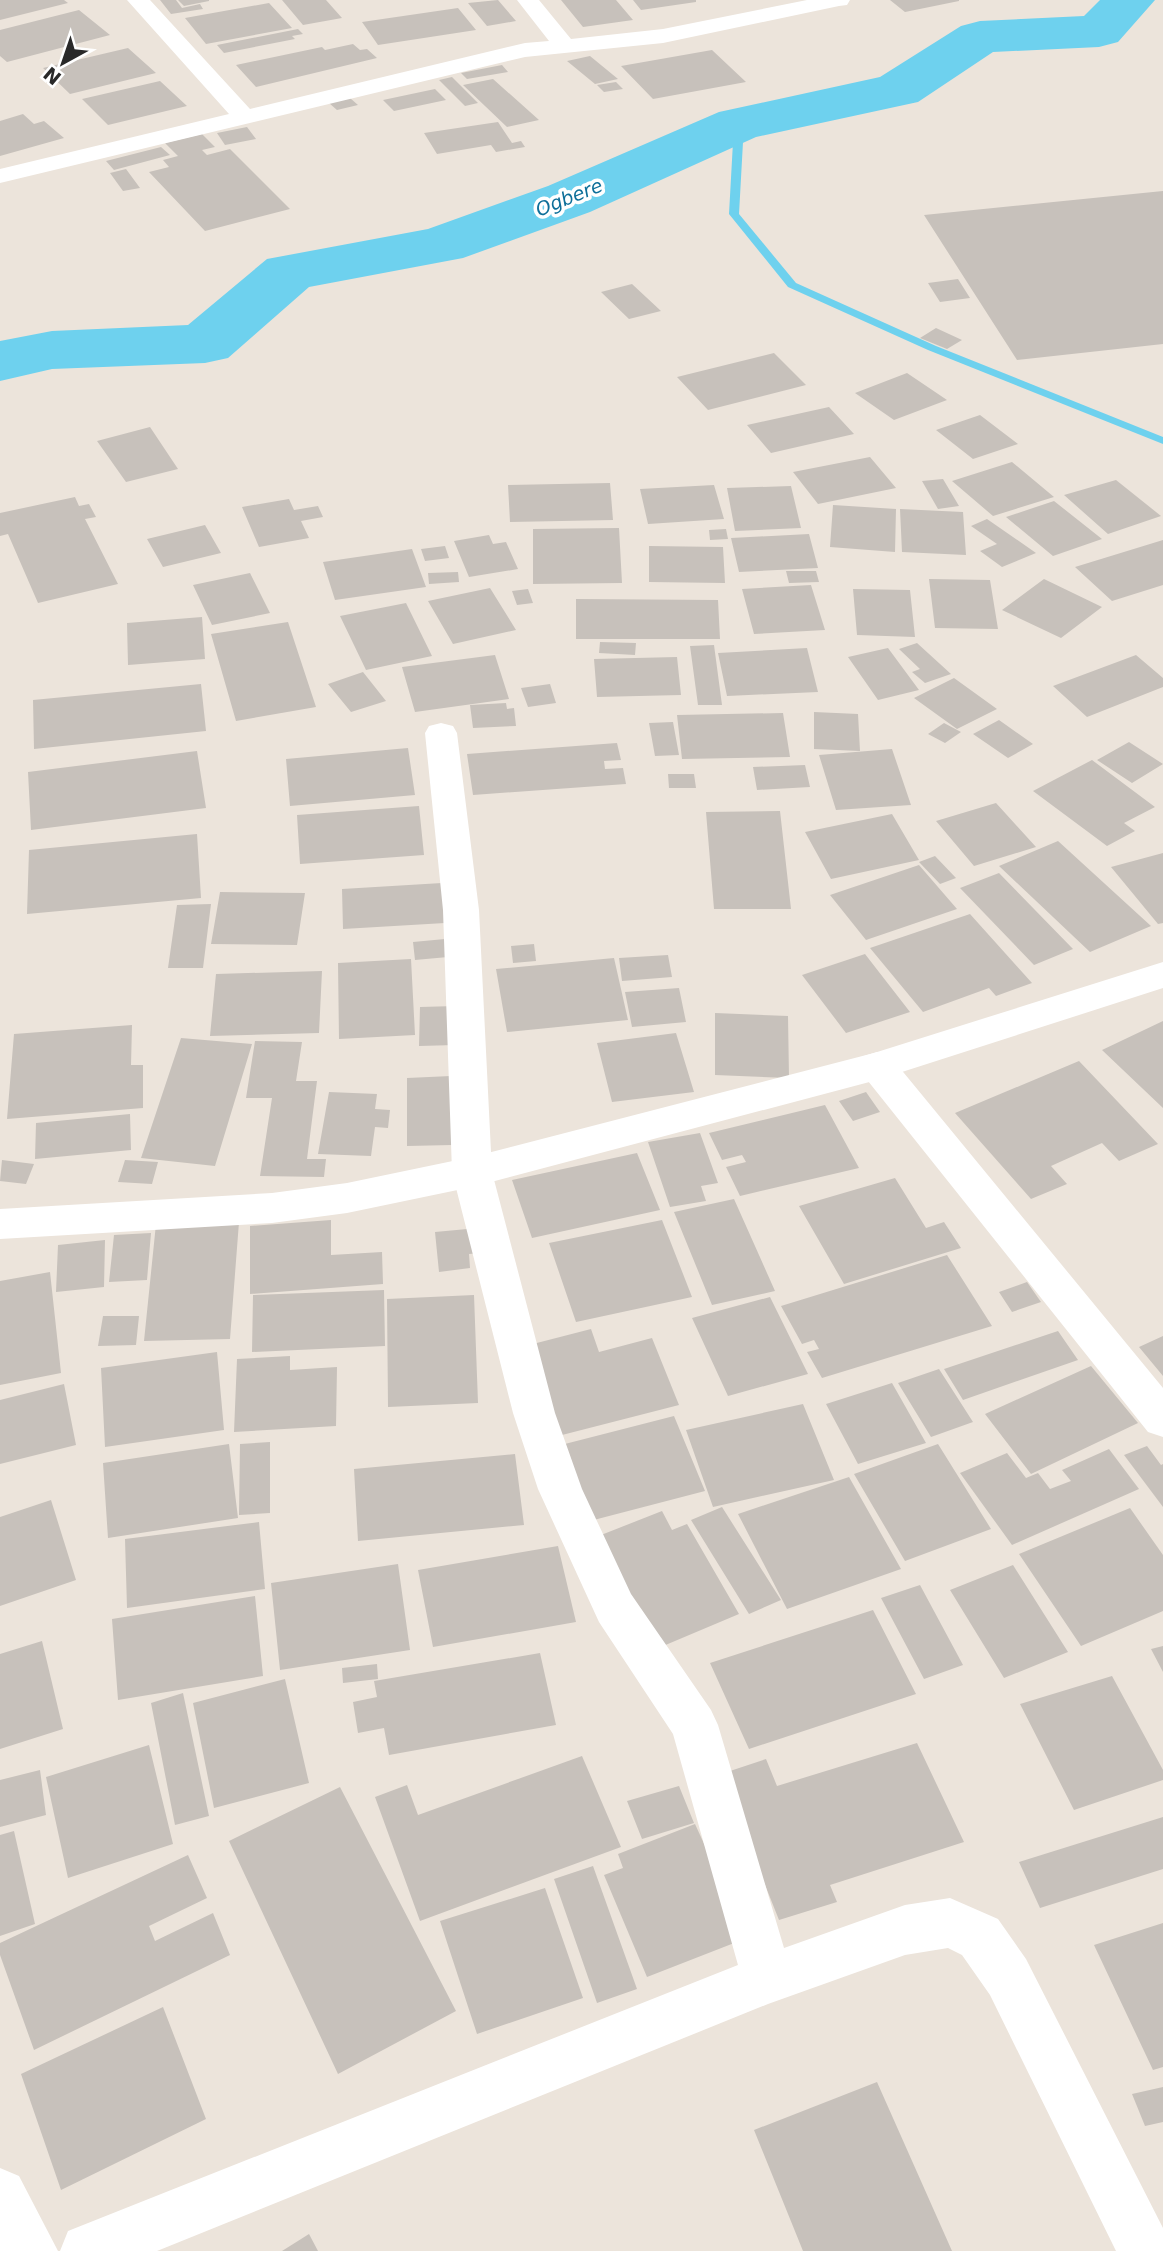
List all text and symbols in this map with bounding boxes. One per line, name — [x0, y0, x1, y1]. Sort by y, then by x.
north arrow — [28, 28, 98, 98]
text: N — [39, 62, 65, 90]
water label: Ogbere — [532, 174, 606, 220]

